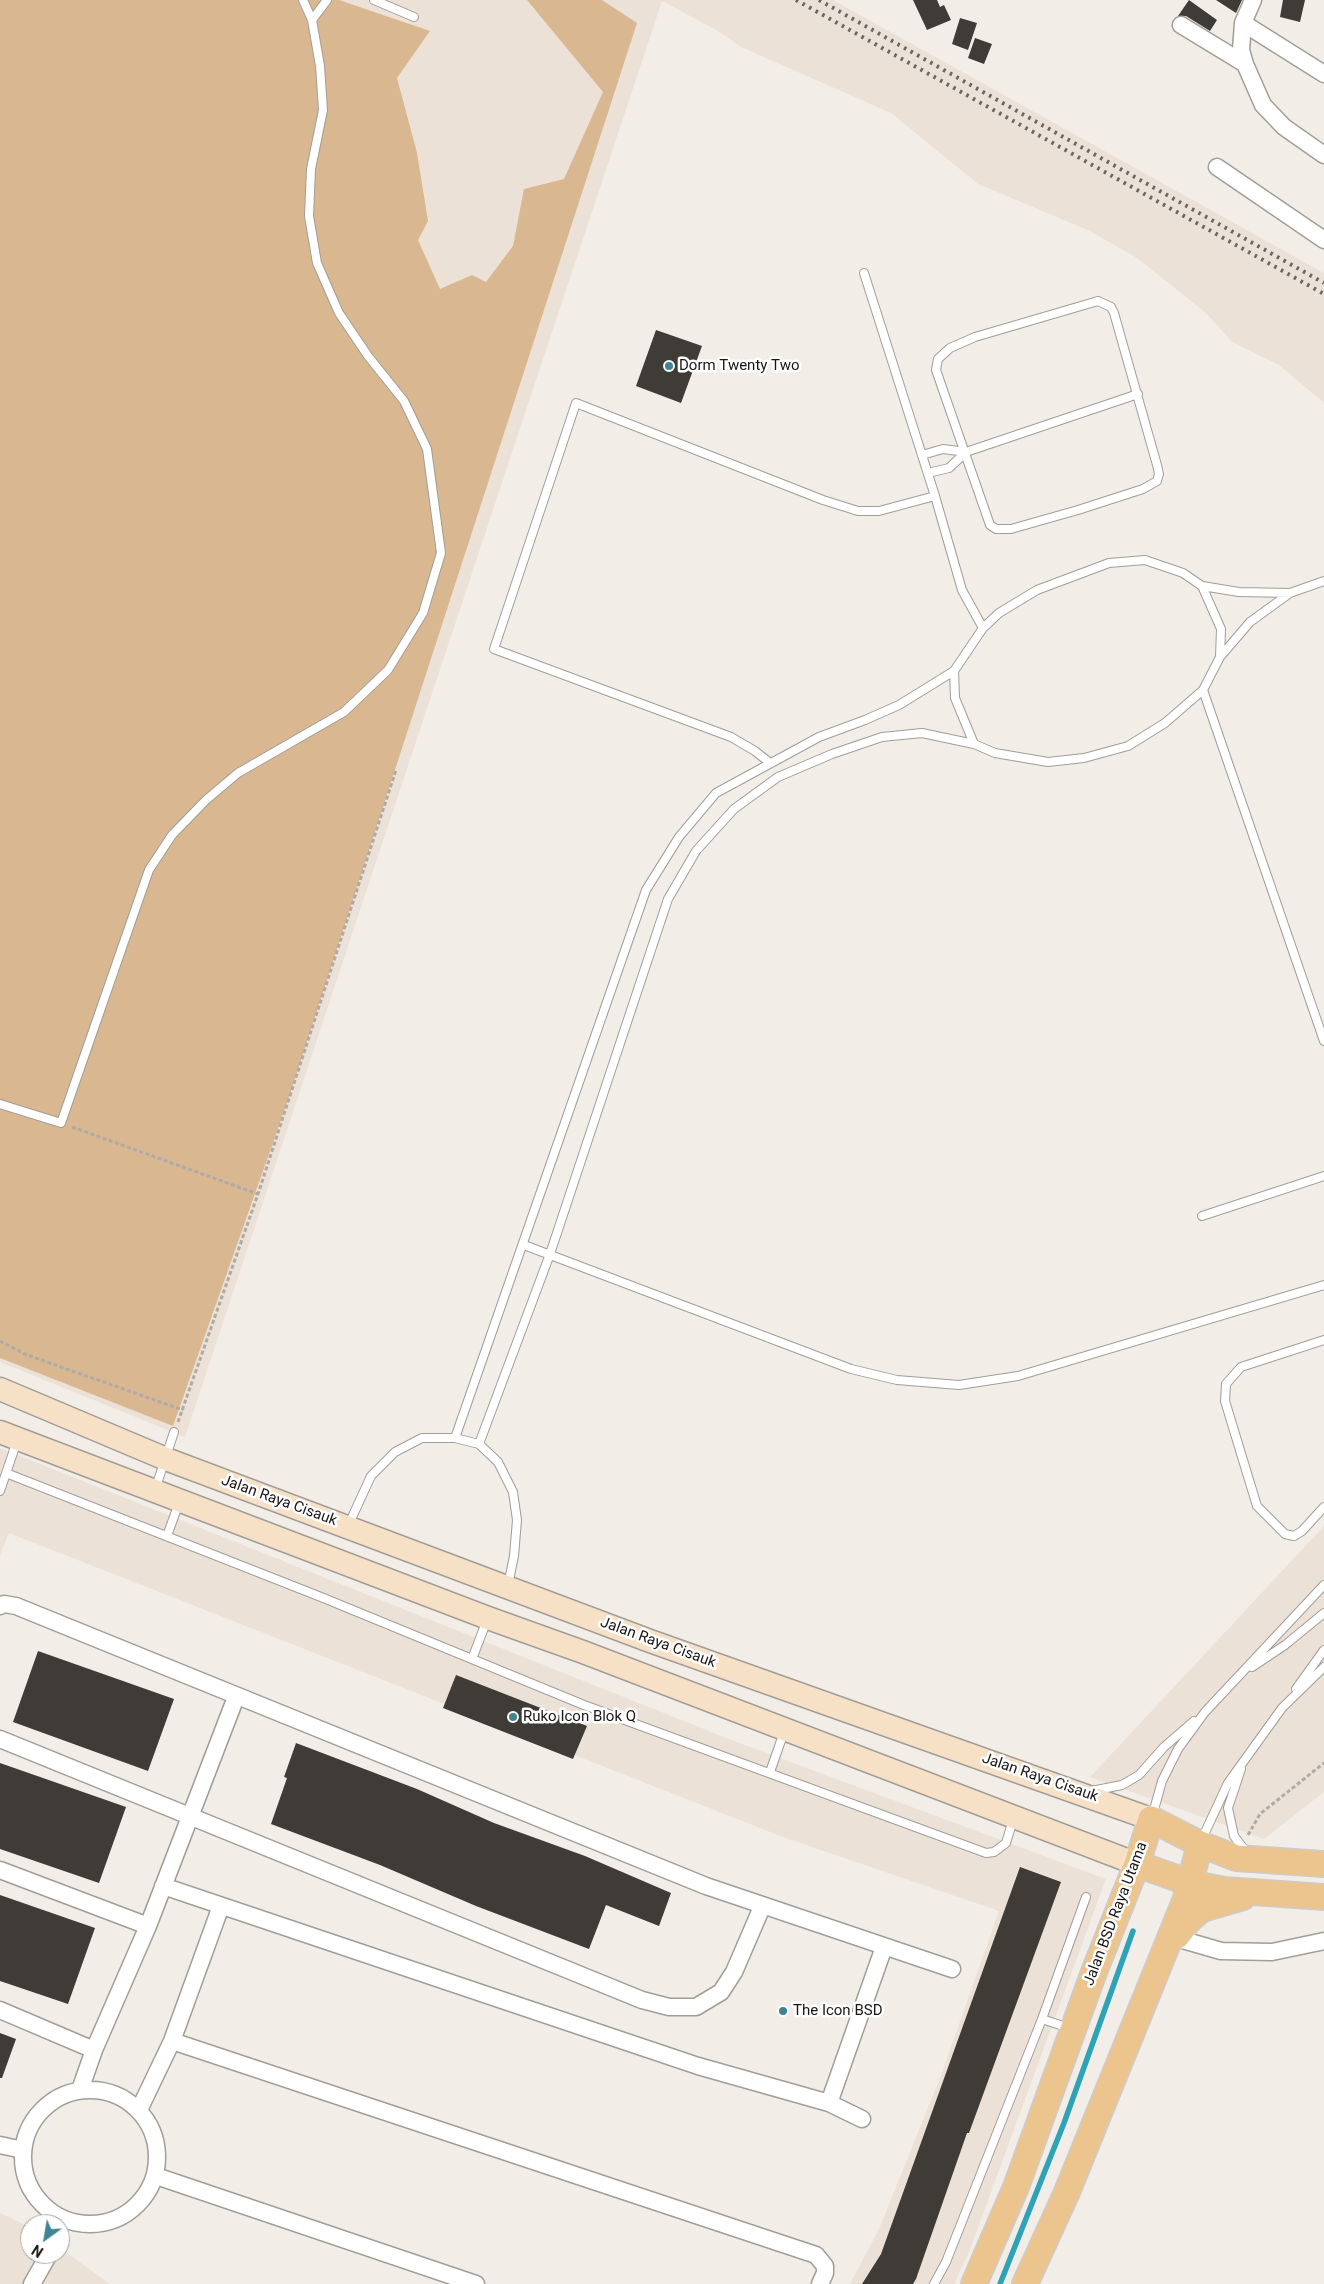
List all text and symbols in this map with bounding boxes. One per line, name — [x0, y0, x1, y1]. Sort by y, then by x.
place label: Dorm Twenty Two — [679, 357, 799, 375]
marker: Dorm Twenty Two — [663, 360, 675, 372]
street label: Jalan Raya Cisauk — [219, 1472, 339, 1530]
street label: Jalan Raya Cisauk — [598, 1614, 718, 1672]
place label: Ruko Icon Blok Q — [523, 1708, 636, 1726]
marker: Ruko Icon Blok Q — [507, 1711, 519, 1723]
street label: Jalan Raya Cisauk — [980, 1750, 1100, 1806]
street label: Jalan BSD Raya Utama — [1080, 1840, 1152, 1988]
place label: The Icon BSD — [793, 2002, 882, 2020]
marker: The Icon BSD — [777, 2005, 789, 2017]
north arrow — [20, 2214, 70, 2264]
text: N — [29, 2241, 46, 2260]

